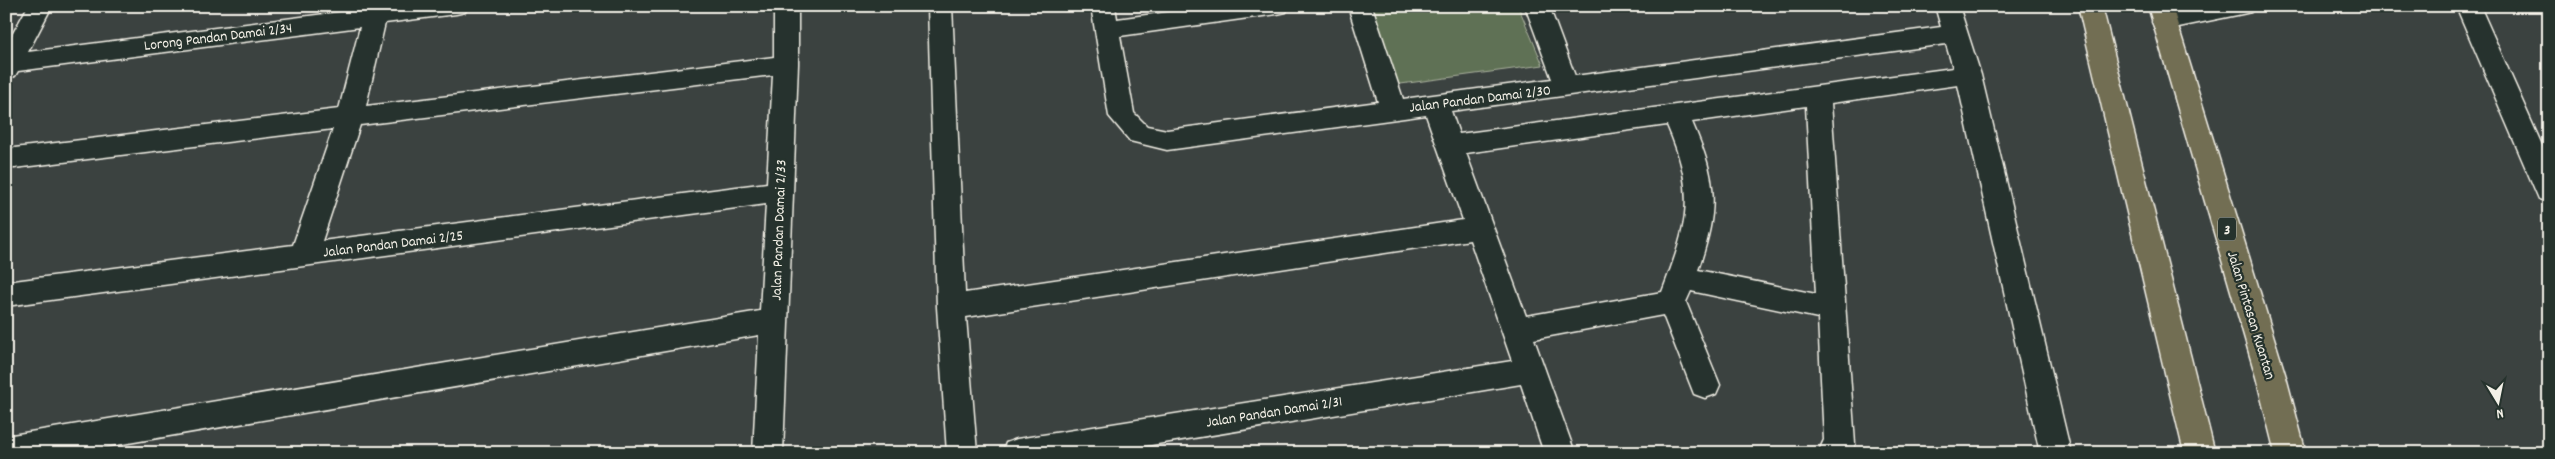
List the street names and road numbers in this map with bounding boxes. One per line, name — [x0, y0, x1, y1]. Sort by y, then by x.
street label: Lorong Pandan Damai 2/34 — [143, 18, 294, 58]
street label: Jalan Pandan Damai 2/30 — [1408, 80, 1552, 120]
street label: Jalan Pandan Damai 2/33 — [767, 159, 793, 301]
road number: 3 — [2218, 218, 2236, 240]
street label: Jalan Pandan Damai 2/25 — [322, 225, 465, 265]
street label: Jalan Pintasan Kuantan — [2220, 249, 2280, 383]
street label: Jalan Pandan Damai 2/31 — [1205, 391, 1344, 435]

